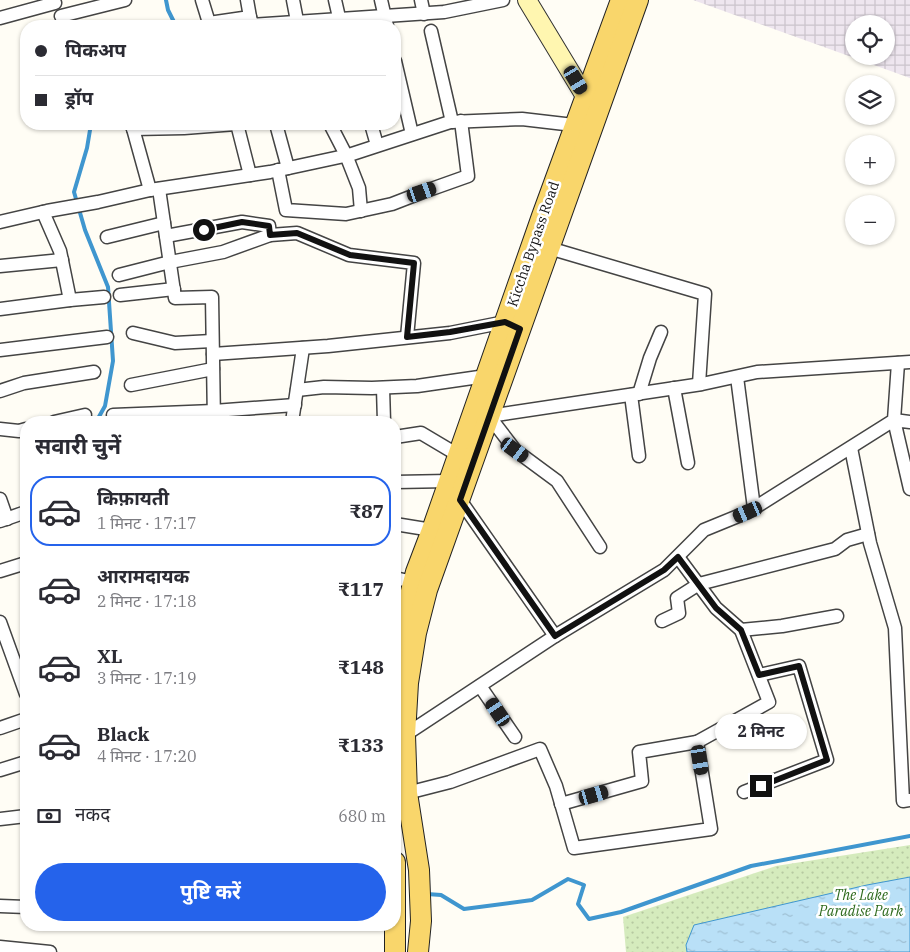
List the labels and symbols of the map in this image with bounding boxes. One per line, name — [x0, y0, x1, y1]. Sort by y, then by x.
car — [561, 63, 590, 97]
street label: Kiccha Bypass Road — [503, 178, 563, 309]
car — [405, 180, 438, 204]
route start — [193, 219, 215, 241]
car — [498, 435, 531, 465]
car — [731, 499, 764, 525]
car — [483, 695, 512, 729]
callout: 2 मिनट — [715, 714, 807, 748]
car — [690, 744, 709, 776]
route end — [750, 775, 772, 797]
car — [577, 784, 610, 806]
park label: The Lake Paradise Park — [818, 886, 904, 920]

